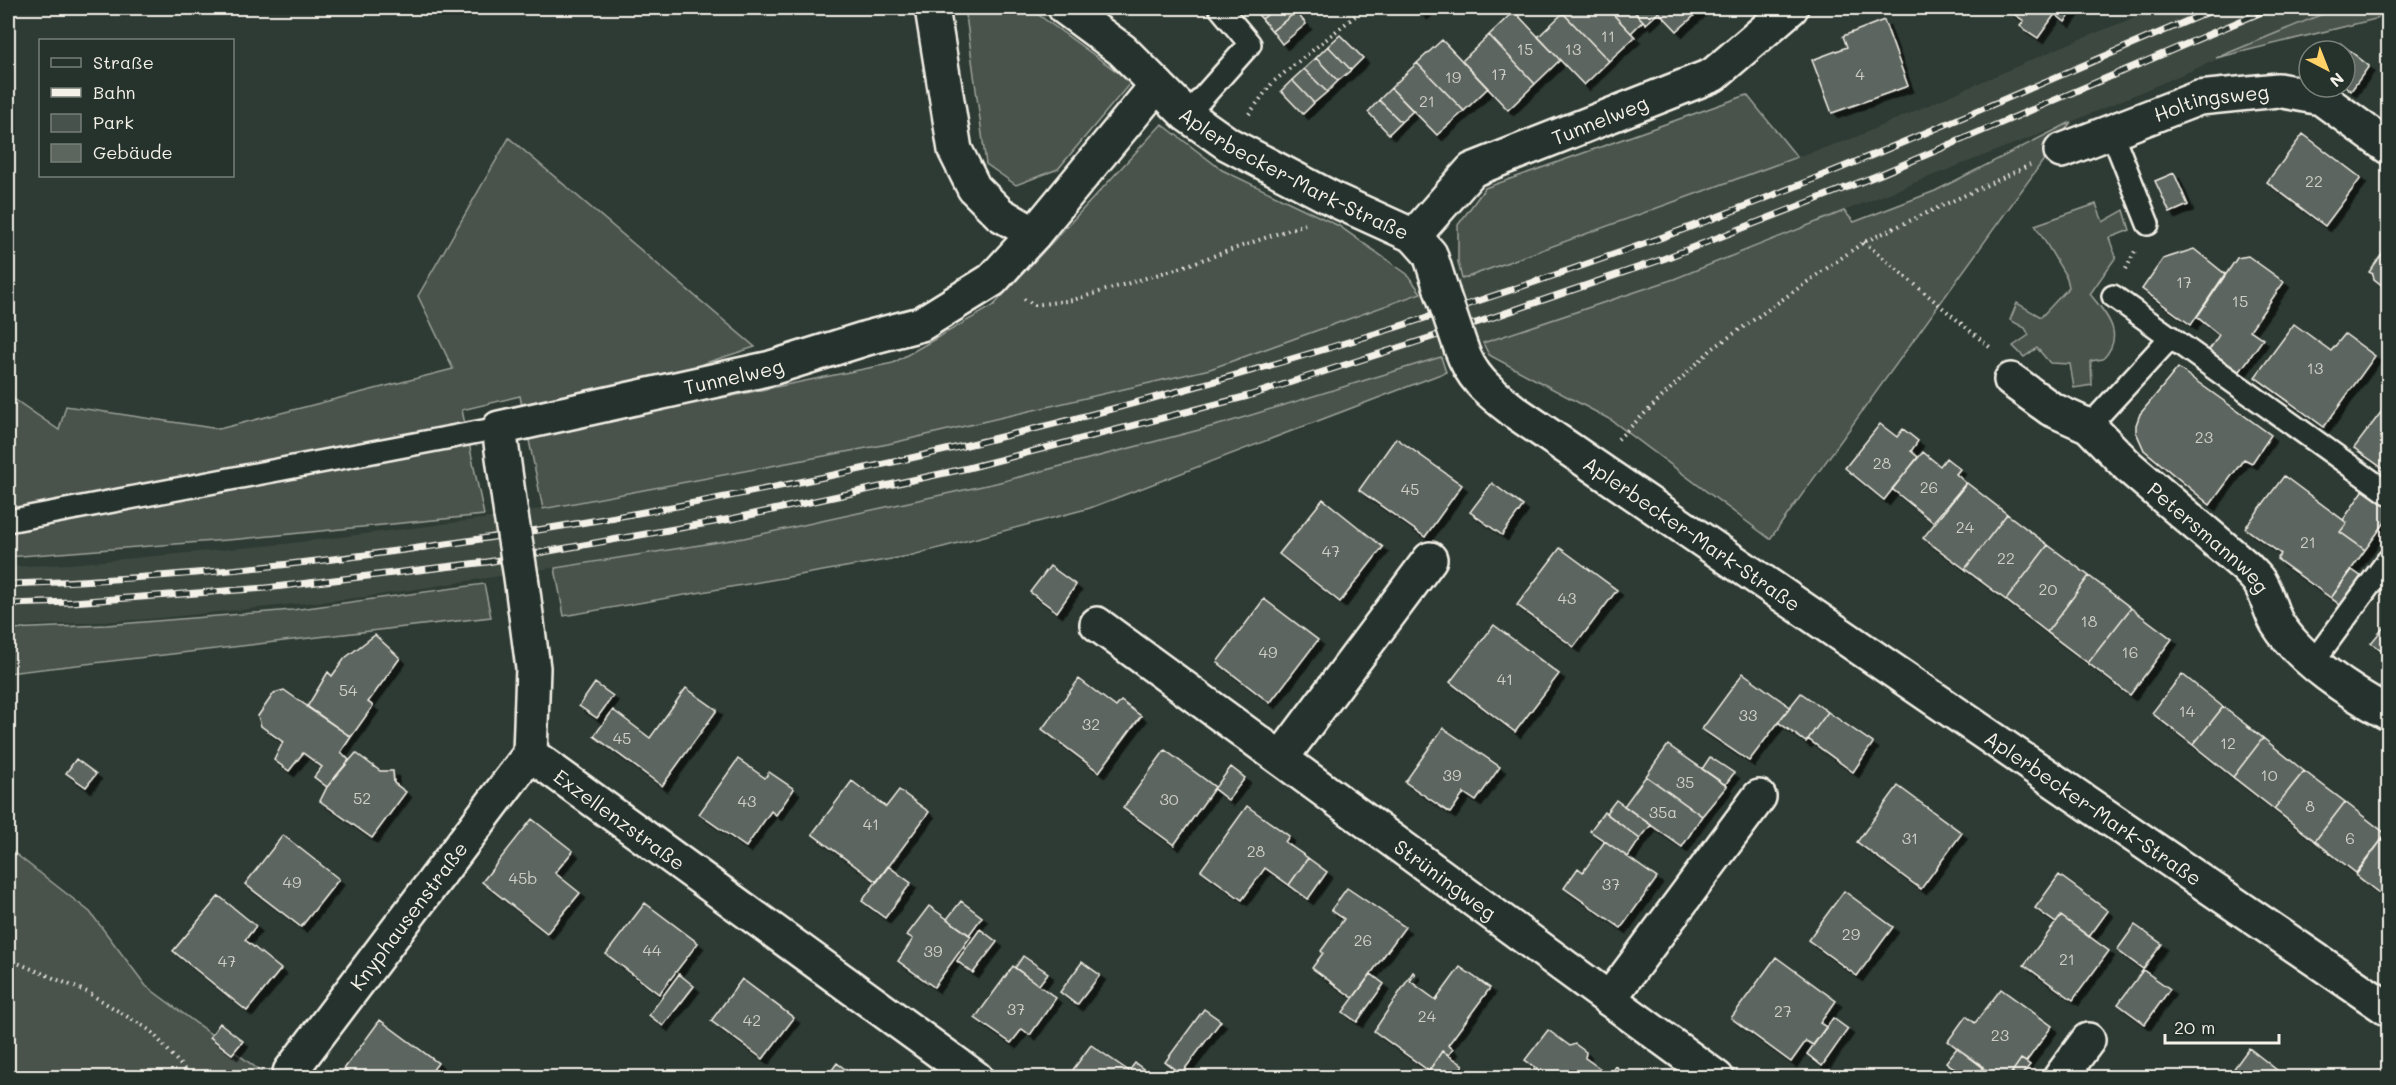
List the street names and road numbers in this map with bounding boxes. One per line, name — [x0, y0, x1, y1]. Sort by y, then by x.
street label: Holtingsweg — [2150, 78, 2270, 127]
street label: Tunnelweg — [1548, 89, 1651, 150]
street label: Aplerbecker-Mark-Straße — [1174, 101, 1413, 245]
street label: Tunnelweg — [681, 352, 787, 400]
street label: Aplerbecker-Mark-Straße — [1579, 450, 1806, 617]
street label: Petersmannweg — [2142, 476, 2276, 598]
street label: Aplerbecker-Mark-Straße — [1980, 724, 2207, 891]
street label: Exzellenzstraße — [549, 763, 691, 876]
street label: Strüningweg — [1389, 833, 1502, 925]
street label: Knyphausenstraße — [343, 836, 473, 995]

